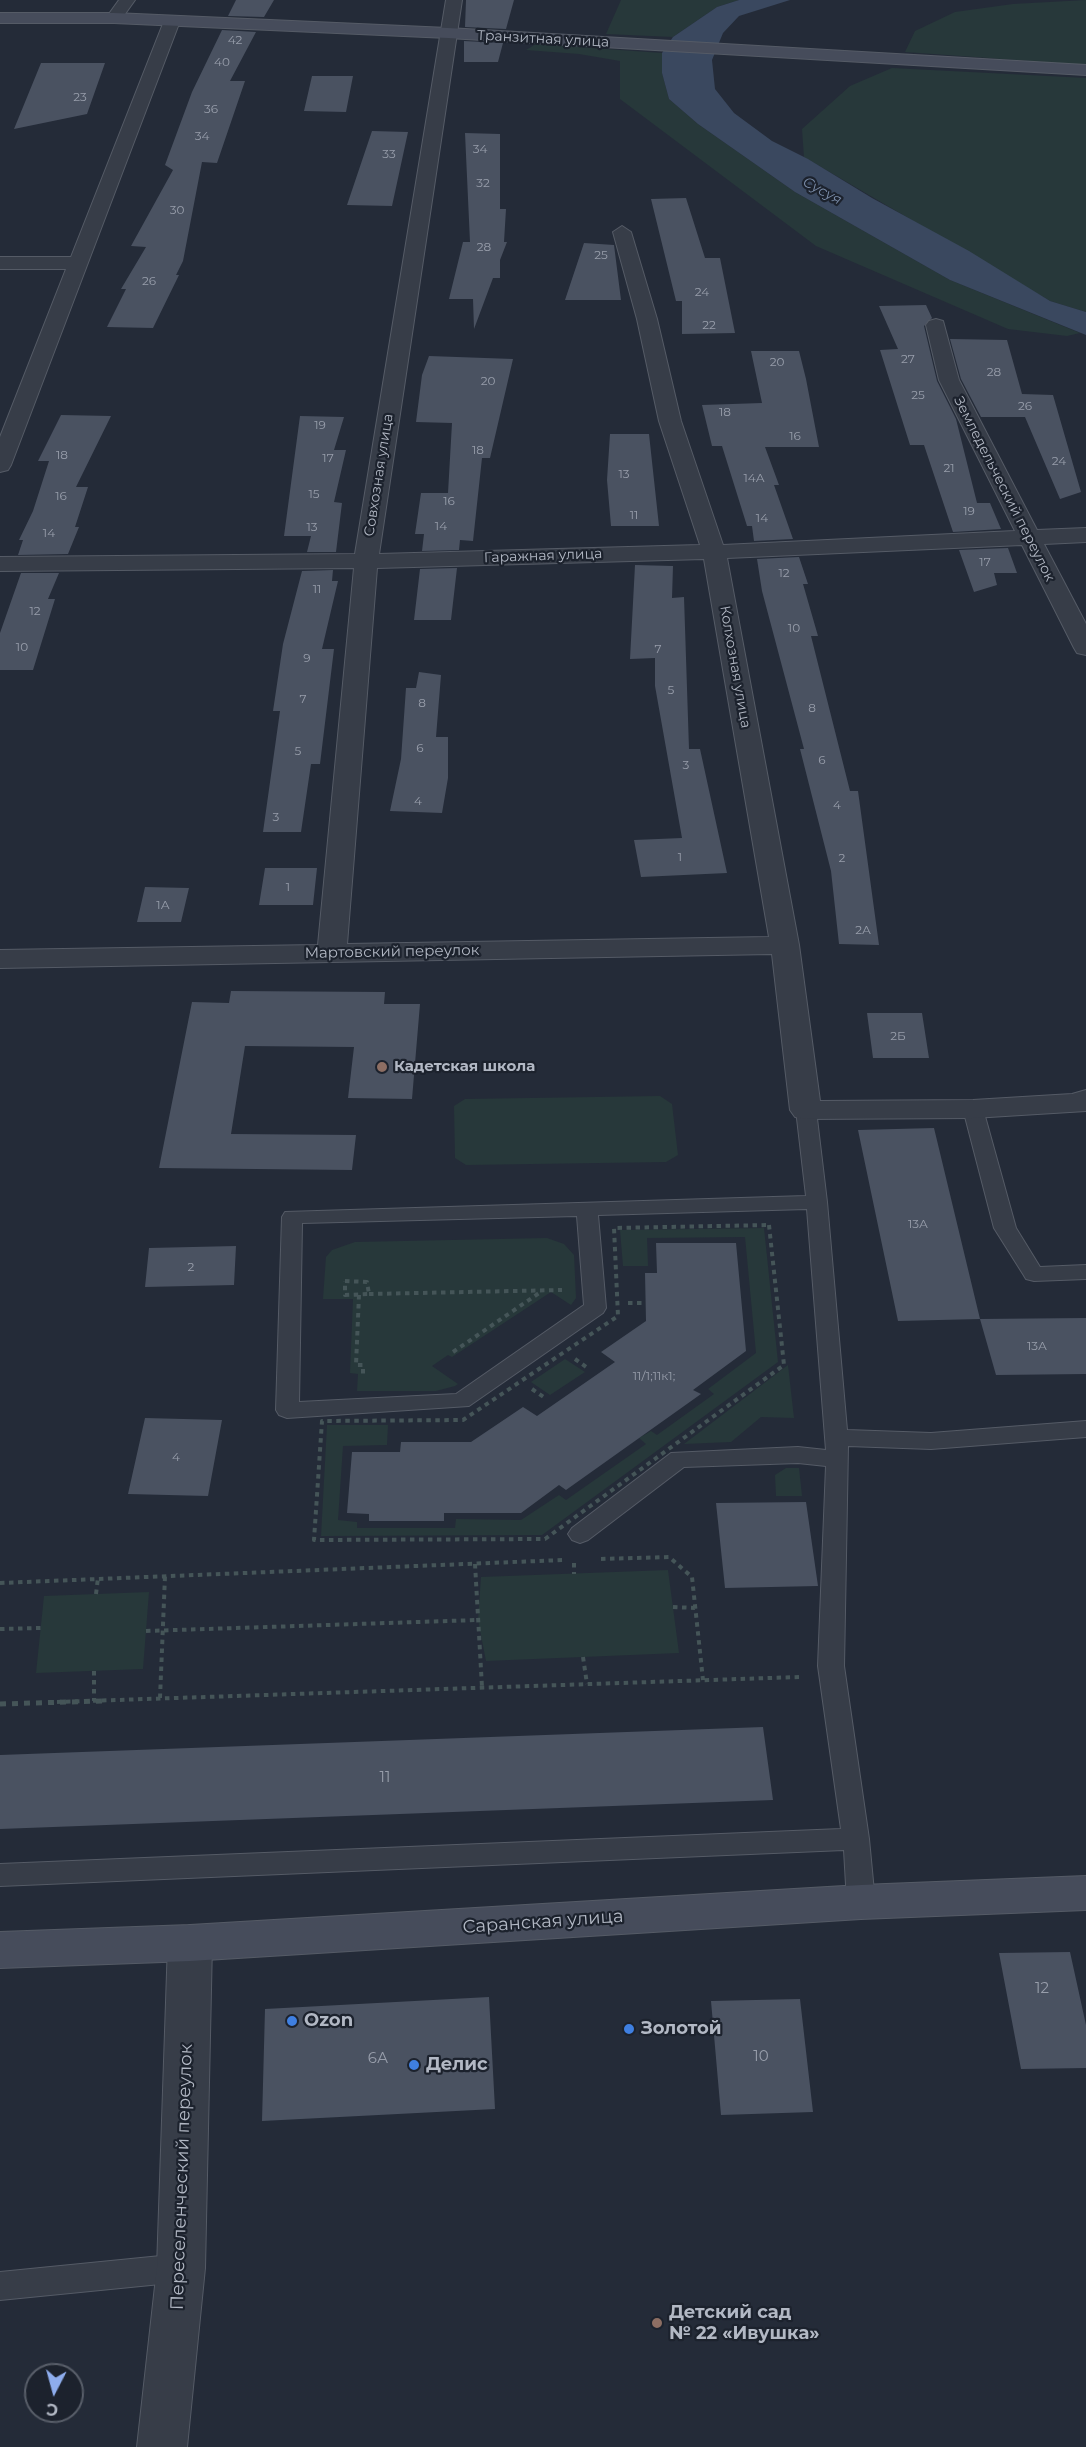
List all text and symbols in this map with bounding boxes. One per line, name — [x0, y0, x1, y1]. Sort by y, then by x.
street label: Транзитная улица — [476, 27, 610, 51]
house number: 42 — [228, 33, 242, 47]
house number: 40 — [214, 55, 230, 69]
house number: 23 — [73, 90, 87, 104]
house number: 36 — [204, 102, 218, 116]
house number: 34 — [195, 129, 209, 143]
house number: 34 — [473, 142, 487, 156]
house number: 33 — [382, 147, 396, 161]
water label: Сусуя — [800, 174, 844, 208]
house number: 32 — [476, 176, 490, 190]
house number: 30 — [170, 203, 184, 217]
house number: 28 — [477, 240, 491, 254]
house number: 25 — [594, 248, 608, 262]
house number: 26 — [142, 274, 156, 288]
house number: 24 — [695, 285, 709, 299]
house number: 22 — [702, 318, 716, 332]
house number: 27 — [901, 352, 915, 366]
house number: 20 — [770, 355, 784, 369]
house number: 28 — [987, 365, 1001, 379]
house number: 20 — [481, 374, 495, 388]
house number: 25 — [911, 388, 925, 402]
street label: Земледельческий переулок — [950, 394, 1058, 584]
house number: 26 — [1018, 399, 1032, 413]
house number: 18 — [719, 405, 731, 419]
street label: Совхозная улица — [361, 412, 397, 538]
house number: 19 — [314, 418, 326, 432]
house number: 16 — [789, 429, 801, 443]
house number: 18 — [472, 443, 484, 457]
house number: 18 — [56, 448, 68, 462]
house number: 17 — [322, 451, 334, 465]
house number: 24 — [1052, 454, 1066, 468]
house number: 21 — [943, 461, 955, 475]
house number: 13 — [618, 467, 630, 481]
house number: 14А — [743, 471, 765, 485]
house number: 15 — [308, 487, 320, 501]
house number: 16 — [55, 489, 67, 503]
house number: 16 — [443, 494, 455, 508]
house number: 19 — [963, 504, 975, 518]
house number: 11 — [630, 508, 638, 522]
house number: 14 — [756, 511, 768, 525]
house number: 14 — [435, 519, 447, 533]
house number: 13 — [306, 520, 318, 534]
house number: 14 — [43, 526, 55, 540]
street label: Гаражная улица — [483, 546, 603, 566]
house number: 17 — [979, 555, 991, 569]
house number: 12 — [778, 566, 790, 580]
house number: 11 — [313, 582, 321, 596]
house number: 12 — [29, 604, 41, 618]
street label: Колхозная улица — [716, 604, 754, 730]
house number: 10 — [788, 621, 800, 635]
house number: 10 — [16, 640, 28, 654]
house number: 7 — [654, 642, 662, 656]
house number: 9 — [303, 651, 311, 665]
house number: 5 — [668, 683, 674, 697]
house number: 7 — [299, 692, 307, 706]
house number: 8 — [418, 696, 426, 710]
house number: 8 — [808, 701, 816, 715]
house number: 6 — [416, 741, 424, 755]
house number: 5 — [295, 744, 301, 758]
house number: 6 — [818, 753, 826, 767]
house number: 3 — [683, 758, 689, 772]
house number: 4 — [414, 794, 422, 808]
house number: 4 — [833, 798, 841, 812]
house number: 3 — [273, 810, 279, 824]
house number: 1 — [678, 850, 682, 864]
house number: 2 — [839, 851, 845, 865]
house number: 1 — [286, 880, 290, 894]
house number: 1А — [156, 898, 170, 912]
house number: 2А — [855, 923, 871, 937]
street label: Мартовский переулок — [304, 941, 480, 963]
house number: 2Б — [890, 1029, 906, 1043]
place label: Кадетская школа — [394, 1058, 535, 1076]
marker: Кадетская школа — [375, 1060, 389, 1074]
house number: 13А — [908, 1217, 928, 1231]
house number: 2 — [188, 1260, 194, 1274]
house number: 13А — [1027, 1339, 1047, 1353]
house number: 11/1;11к1; — [633, 1369, 675, 1383]
house number: 4 — [172, 1450, 180, 1464]
house number: 11 — [380, 1769, 390, 1787]
street label: Саранская улица — [462, 1906, 624, 1938]
house number: 12 — [1035, 1980, 1049, 1998]
place label: Ozon — [304, 2010, 353, 2032]
marker: Ozon — [285, 2014, 299, 2028]
place label: Золотой — [641, 2018, 722, 2040]
marker: Золотой — [622, 2022, 636, 2036]
street label: Переселенческий переулок — [167, 2043, 197, 2311]
house number: 10 — [753, 2048, 769, 2066]
house number: 6А — [368, 2050, 388, 2068]
place label: Делис — [426, 2054, 488, 2076]
marker: Делис — [407, 2058, 421, 2072]
place label: Детский сад № 22 «Ивушка» — [669, 2302, 820, 2344]
marker: Детский сад № 22 «Ивушка» — [650, 2316, 664, 2330]
north arrow — [24, 2363, 84, 2423]
text: С — [46, 2399, 59, 2419]

